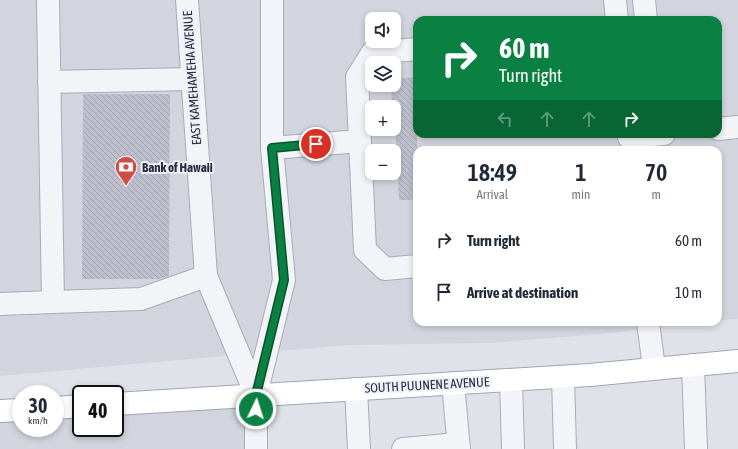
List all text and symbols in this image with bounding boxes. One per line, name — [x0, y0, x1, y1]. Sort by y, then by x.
street label: EAST KAMEHAMEHA AVENUE — [180, 10, 204, 146]
map controls — [365, 12, 401, 180]
button: sound — [365, 12, 401, 48]
icon: right — [433, 32, 485, 84]
text: 60 m — [499, 32, 549, 64]
button: layers — [365, 56, 401, 92]
text: Turn right — [499, 65, 562, 86]
button: + — [365, 100, 401, 136]
icon: left — [494, 108, 516, 130]
icon: ahead — [536, 108, 558, 130]
icon: ahead — [578, 108, 600, 130]
icon: right — [620, 108, 642, 130]
pin — [299, 127, 333, 161]
icon: arrive — [305, 133, 327, 155]
button: − — [365, 144, 401, 180]
bank icon: Bank of Hawaii — [113, 154, 139, 187]
text: 18:49 — [468, 159, 517, 186]
text: 1 — [575, 159, 587, 186]
text: 70 — [645, 159, 667, 186]
place label: Bank of Hawaii — [142, 160, 213, 175]
text: Arrival — [476, 187, 508, 202]
text: min — [572, 187, 590, 202]
text: m — [651, 187, 661, 202]
icon: right — [433, 229, 455, 251]
text: Turn right — [467, 232, 520, 249]
text: 60 m — [675, 232, 702, 249]
icon: arrive — [433, 281, 455, 303]
text: Arrive at destination — [467, 284, 578, 301]
text: 10 m — [675, 284, 702, 301]
street label: SOUTH PUUNENE AVENUE — [364, 374, 490, 396]
speed limit sign: 40 — [72, 385, 124, 437]
position arrow — [235, 388, 277, 430]
text: 30 — [29, 394, 47, 417]
text: km/h — [28, 415, 48, 426]

